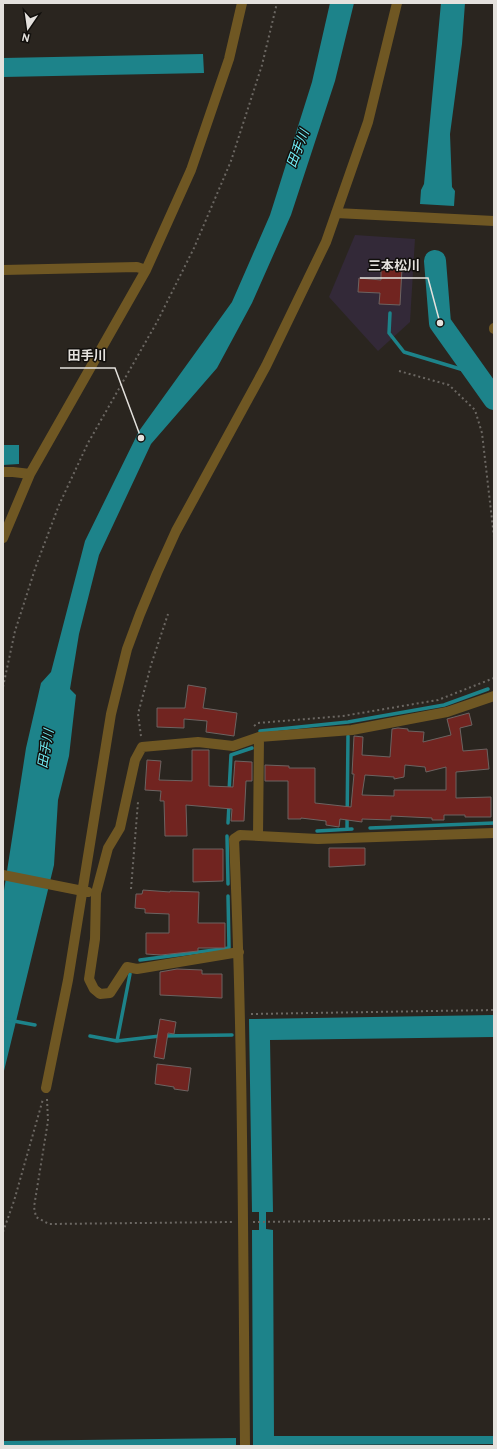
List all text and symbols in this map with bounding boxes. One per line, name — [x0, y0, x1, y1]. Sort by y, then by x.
north arrow — [8, 8, 48, 48]
text: N — [21, 29, 31, 44]
water label: 田手川 — [285, 126, 314, 170]
callout: 三本松川 — [360, 253, 428, 278]
text: 三本松川 — [368, 258, 420, 275]
callout: 田手川 — [60, 343, 115, 368]
text: 田手川 — [67, 348, 107, 365]
water label: 田手川 — [36, 726, 59, 770]

